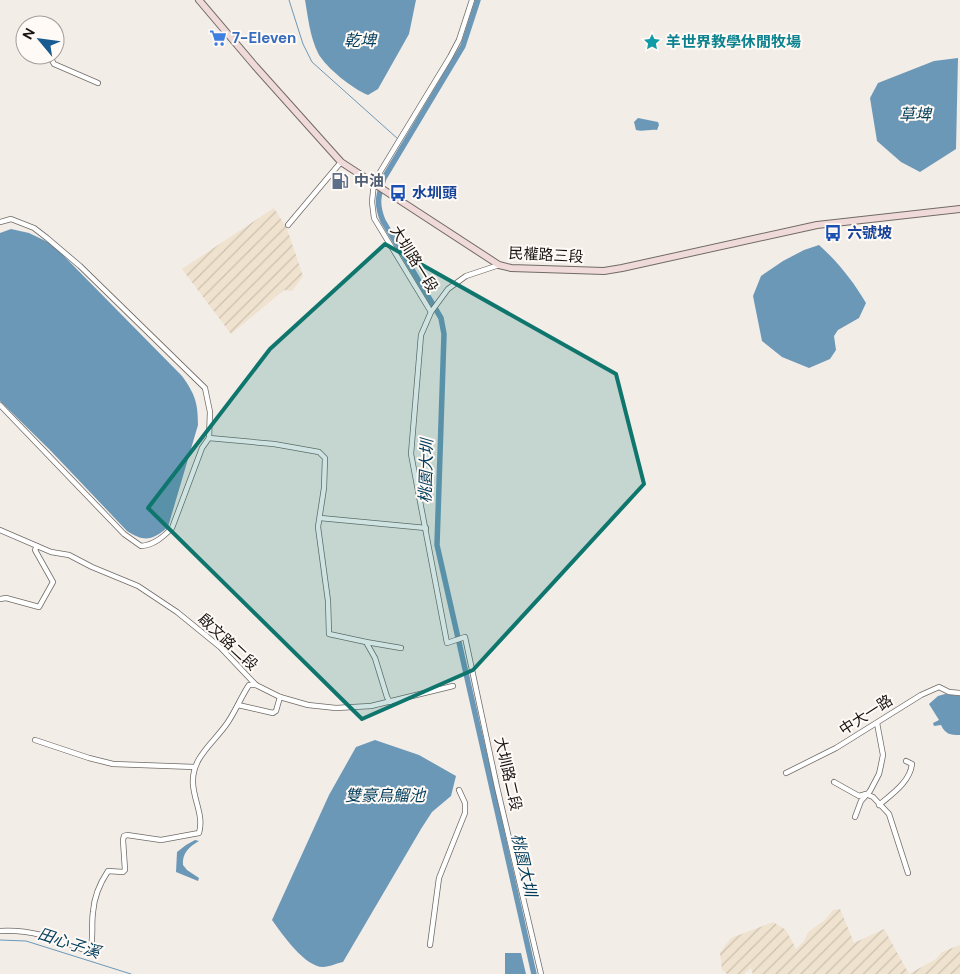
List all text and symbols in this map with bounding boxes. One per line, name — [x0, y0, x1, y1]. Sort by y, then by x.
north arrow — [15, 15, 65, 65]
text: N — [18, 25, 39, 43]
supermarket icon: 7-Eleven — [208, 28, 228, 48]
place label: 7-Eleven — [232, 28, 296, 48]
water label: 乾埤 — [344, 30, 378, 51]
place icon: 羊世界教學休閒牧場 — [642, 32, 662, 52]
place label: 羊世界教學休閒牧場 — [666, 32, 801, 52]
water label: 草埤 — [899, 104, 933, 125]
fuel station icon: 中油 — [330, 171, 350, 191]
place label: 中油 — [354, 171, 384, 191]
bus stop icon: 水圳頭 — [388, 183, 408, 203]
place label: 水圳頭 — [412, 183, 457, 203]
street label: 大圳路一段 — [386, 222, 442, 296]
bus stop icon: 六號坡 — [823, 223, 843, 243]
place label: 六號坡 — [847, 223, 892, 243]
street label: 民權路三段 — [508, 243, 584, 267]
water label: 桃園大圳 — [414, 437, 438, 503]
street label: 啟文路二段 — [194, 609, 262, 675]
street label: 中大一路 — [835, 690, 897, 740]
street label: 大圳路二段 — [490, 735, 526, 813]
water label: 雙豪烏鰡池 — [345, 785, 427, 806]
water label: 桃園大圳 — [507, 831, 542, 900]
water label: 田心子溪 — [35, 923, 105, 963]

